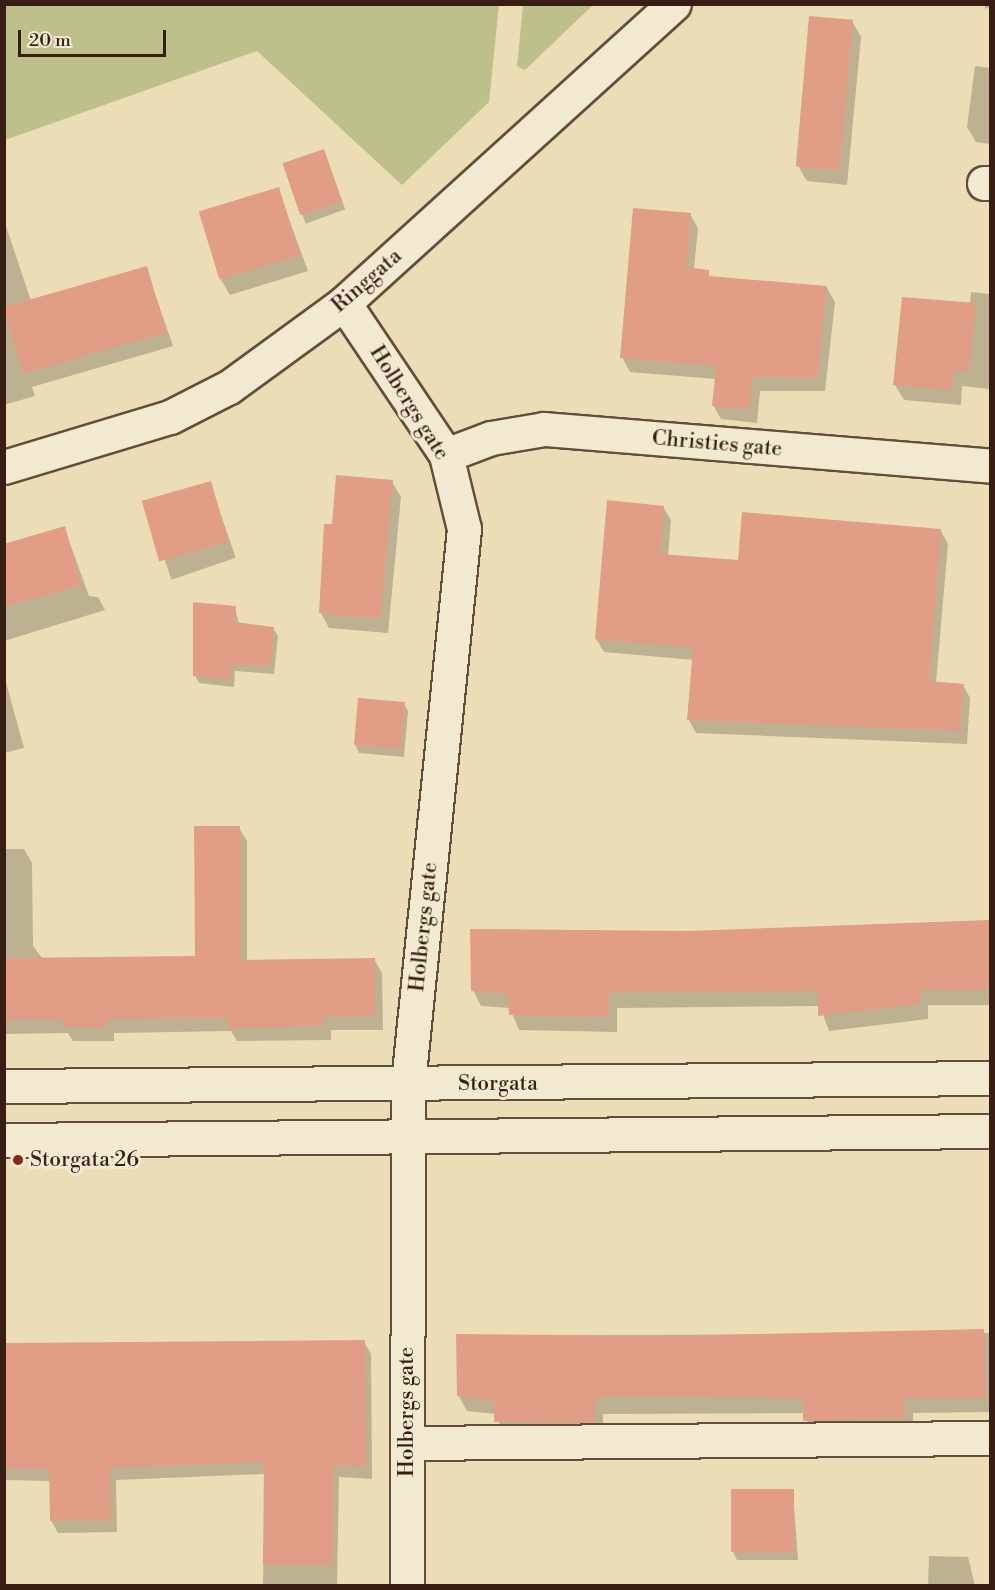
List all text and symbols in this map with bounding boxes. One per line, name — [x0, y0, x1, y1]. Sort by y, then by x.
scale bar — [21, 18, 170, 56]
text: 20 m — [29, 29, 71, 52]
street label: Ringgata — [327, 244, 407, 318]
street label: Holbergs gate — [364, 341, 454, 465]
street label: Christies gate — [651, 426, 783, 462]
street label: Holbergs gate — [405, 861, 443, 993]
street label: Storgata — [458, 1071, 538, 1097]
place label: Storgata 26 — [30, 1147, 139, 1173]
marker: Storgata 26 — [11, 1153, 25, 1167]
street label: Holbergs gate — [394, 1347, 420, 1477]

